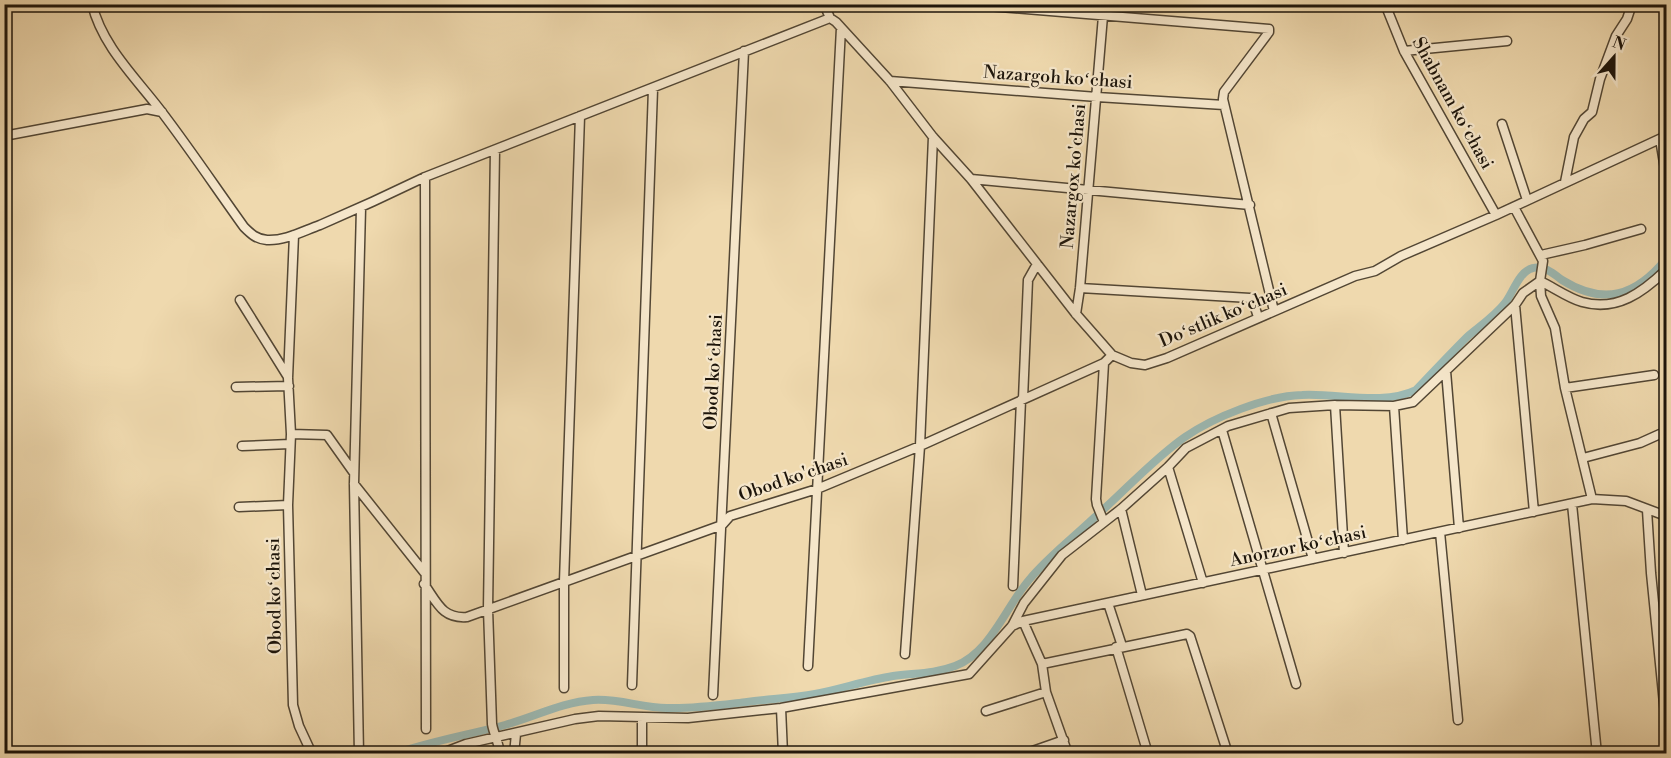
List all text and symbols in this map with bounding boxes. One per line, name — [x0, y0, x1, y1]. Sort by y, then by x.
north arrow — [1584, 27, 1644, 87]
text: N — [1610, 32, 1629, 56]
street label: Shabnam koʻchasi — [1407, 33, 1498, 173]
street label: Nazargoh koʻchasi — [983, 61, 1133, 94]
street label: Nazargox ko'chasi — [1056, 103, 1091, 249]
street label: Doʻstlik koʻchasi — [1156, 278, 1291, 353]
street label: Obod koʻchasi — [699, 313, 728, 431]
street label: Obod ko'chasi — [735, 448, 851, 507]
street label: Anorzor koʻchasi — [1227, 521, 1369, 572]
street label: Obod koʻchasi — [262, 538, 287, 654]

